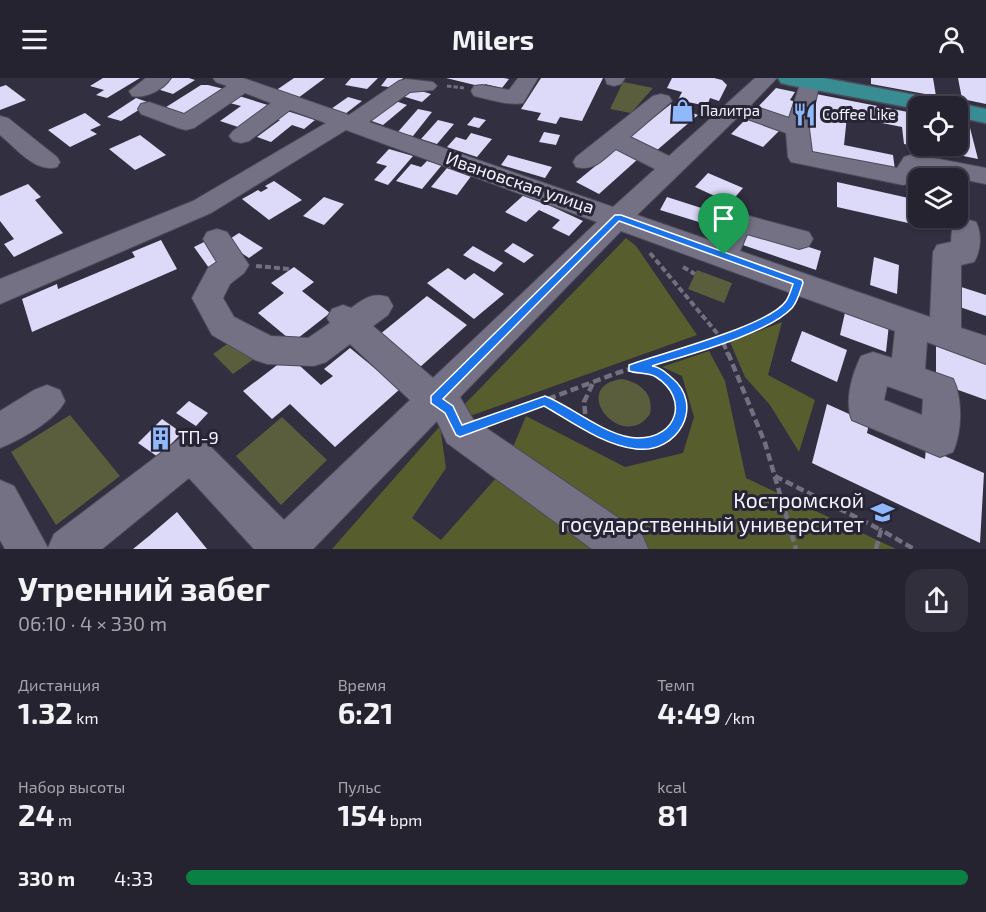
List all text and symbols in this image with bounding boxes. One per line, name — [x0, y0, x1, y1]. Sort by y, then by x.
icon: menu — [18, 23, 51, 56]
text: Milers — [452, 23, 534, 55]
icon: person — [935, 23, 968, 56]
map controls — [908, 96, 968, 228]
button: locate — [908, 96, 968, 156]
shop icon: Палитра — [669, 98, 695, 124]
place label: Палитра — [700, 101, 760, 119]
restaurant icon: Coffee Like — [791, 102, 817, 128]
place label: Coffee Like — [822, 105, 896, 123]
street label: Ивановская улица — [443, 146, 597, 218]
button: layers — [908, 168, 968, 228]
pin — [698, 193, 749, 255]
icon: arrive — [707, 202, 740, 235]
building icon: ТП-9 — [147, 425, 173, 451]
place label: ТП-9 — [178, 426, 219, 448]
place label: Костромской государственный университет — [561, 487, 864, 537]
school or university icon: Костромской государственный университет — [869, 500, 895, 526]
text: Утренний забег — [18, 568, 270, 608]
button: share — [905, 569, 968, 632]
text: 06:10 · 4 × 330 m — [18, 611, 167, 635]
text: Дистанция — [18, 675, 100, 694]
text: Время — [338, 675, 386, 694]
text: Темп — [657, 675, 695, 694]
text: 1.32 — [18, 694, 73, 730]
text: 6:21 — [338, 694, 393, 730]
text: 4:49 — [657, 694, 721, 730]
text: km — [73, 708, 98, 727]
text: /km — [721, 708, 755, 727]
text: Набор высоты — [18, 777, 125, 796]
text: Пульс — [338, 777, 381, 796]
text: kcal — [657, 777, 687, 796]
text: 24 — [18, 796, 55, 832]
text: 154 — [338, 796, 386, 832]
text: 81 — [657, 796, 689, 832]
text: m — [55, 810, 72, 829]
text: bpm — [386, 810, 422, 829]
text: 330 m — [18, 866, 75, 890]
text: 4:33 — [114, 866, 153, 890]

